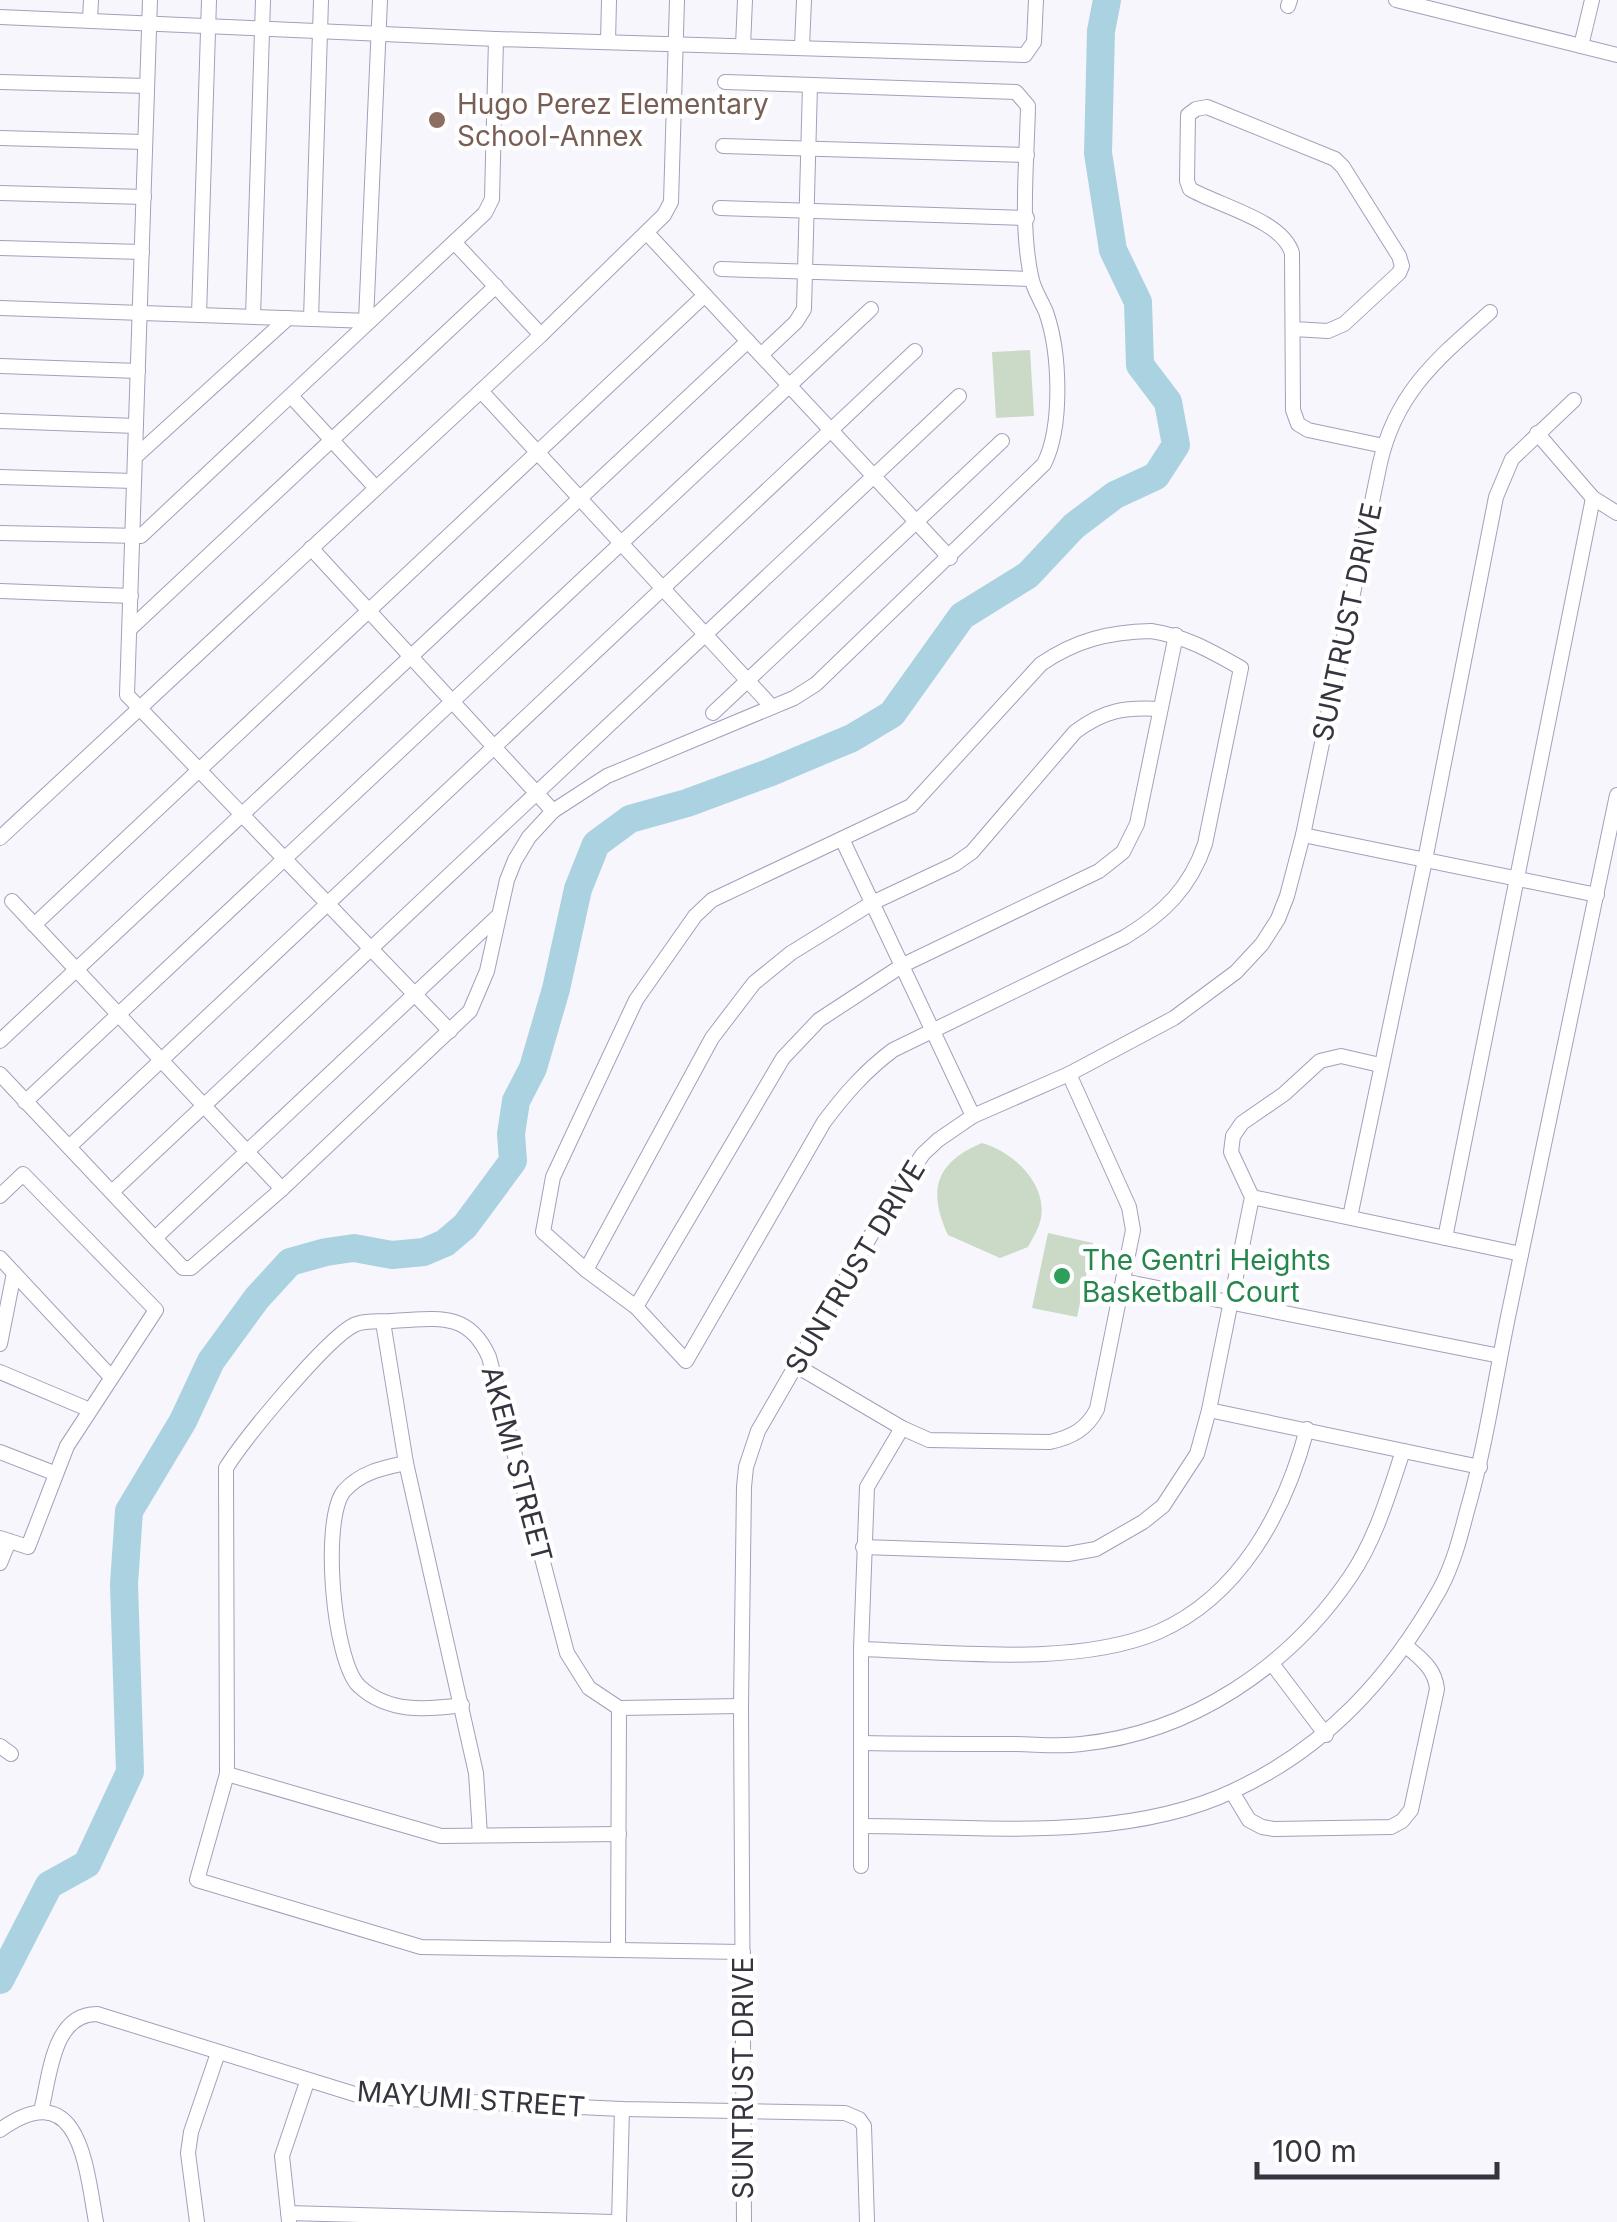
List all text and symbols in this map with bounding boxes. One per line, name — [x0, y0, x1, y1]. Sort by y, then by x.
place label: Hugo Perez Elementary School-Annex — [457, 87, 769, 153]
marker: Hugo Perez Elementary School-Annex — [426, 109, 448, 131]
street label: SUNTRUST DRIVE — [1305, 500, 1389, 744]
street label: SUNTRUST DRIVE — [778, 1154, 932, 1380]
place label: The Gentri Heights Basketball Court — [1082, 1243, 1331, 1309]
marker: The Gentri Heights Basketball Court — [1051, 1265, 1073, 1287]
street label: AKEMI STREET — [475, 1362, 559, 1566]
street label: SUNTRUST DRIVE — [726, 1957, 760, 2199]
street label: MAYUMI STREET — [356, 2074, 586, 2124]
scale bar — [1257, 2117, 1497, 2179]
text: 100 m — [1272, 2133, 1357, 2169]

